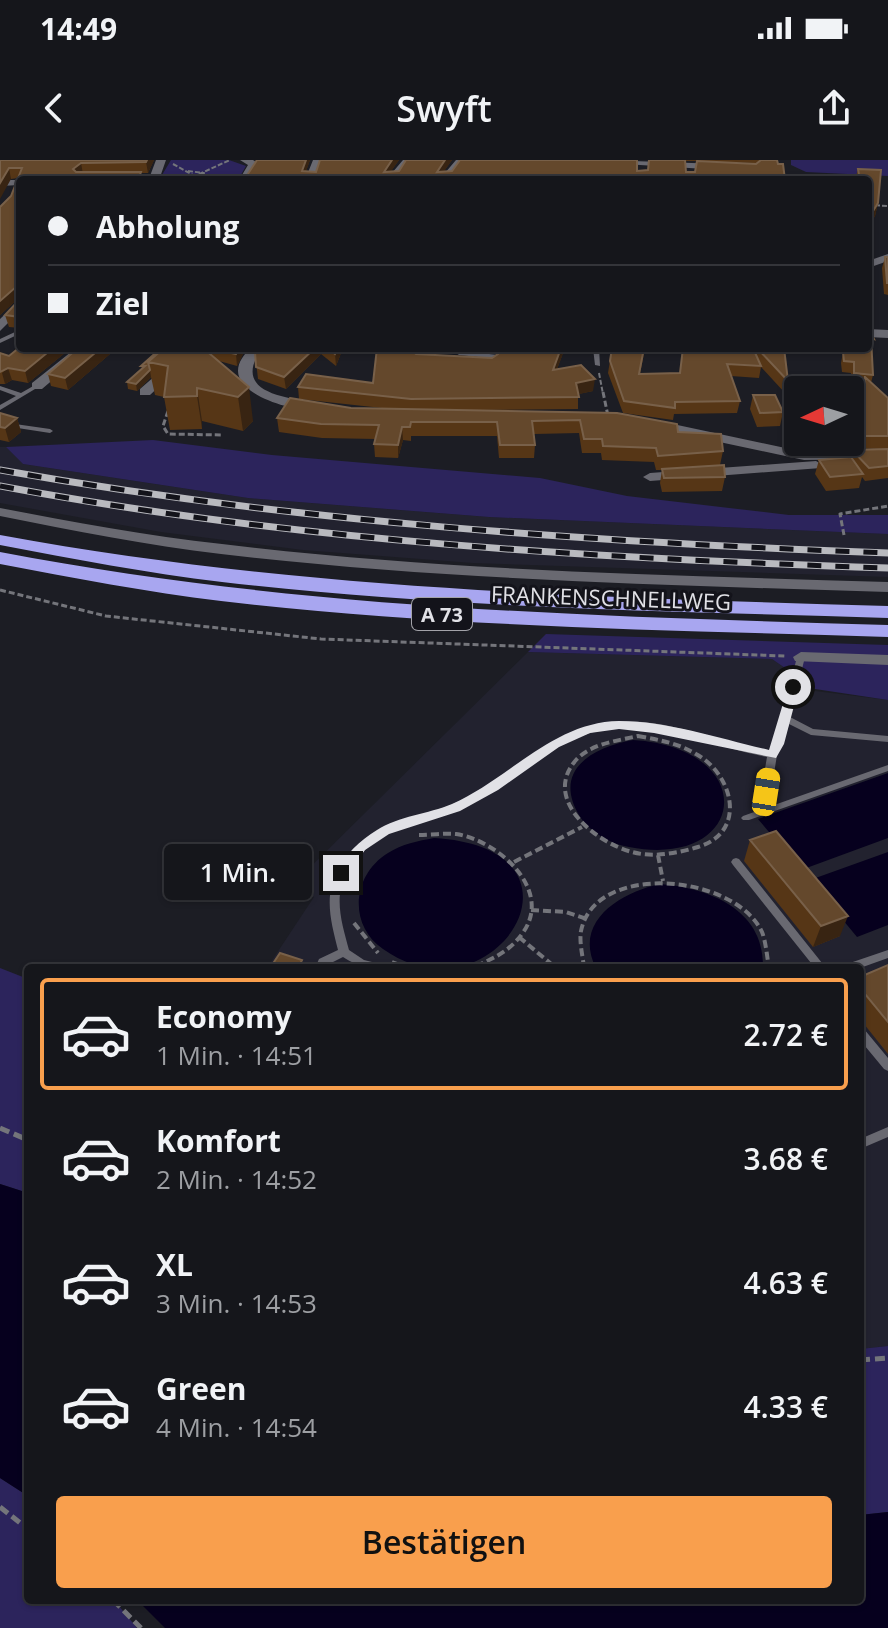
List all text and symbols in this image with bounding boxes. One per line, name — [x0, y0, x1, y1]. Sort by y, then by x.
text: 14:49 — [40, 8, 117, 49]
text: Swyft — [396, 84, 492, 133]
icon: back — [32, 86, 76, 130]
icon: share — [812, 86, 856, 130]
text: Abholung — [96, 206, 240, 247]
text: Ziel — [96, 283, 149, 324]
north arrow — [784, 376, 864, 456]
map controls — [784, 376, 864, 456]
street label: FRANKENSCHNELLWEG — [490, 578, 732, 616]
road number: A 73 — [412, 598, 472, 630]
route start — [775, 669, 811, 705]
car — [750, 766, 782, 818]
callout: 1 Min. — [165, 845, 313, 901]
text: 1 Min. — [200, 854, 276, 890]
route end — [323, 855, 359, 891]
text: Economy — [156, 996, 292, 1037]
icon: car — [60, 998, 132, 1070]
text: 2.72 € — [743, 1014, 828, 1055]
text: 1 Min. · 14:51 — [156, 1037, 317, 1073]
text: Komfort — [156, 1120, 281, 1161]
icon: car — [60, 1122, 132, 1194]
text: 3.68 € — [743, 1138, 828, 1179]
text: 2 Min. · 14:52 — [156, 1161, 317, 1197]
text: XL — [156, 1244, 193, 1285]
icon: car — [60, 1246, 132, 1318]
text: 4.63 € — [743, 1262, 828, 1303]
text: 3 Min. · 14:53 — [156, 1285, 317, 1321]
text: Green — [156, 1368, 247, 1409]
icon: car — [60, 1370, 132, 1442]
text: 4.33 € — [743, 1386, 828, 1427]
text: 4 Min. · 14:54 — [156, 1409, 317, 1445]
button: Bestätigen — [56, 1496, 832, 1588]

